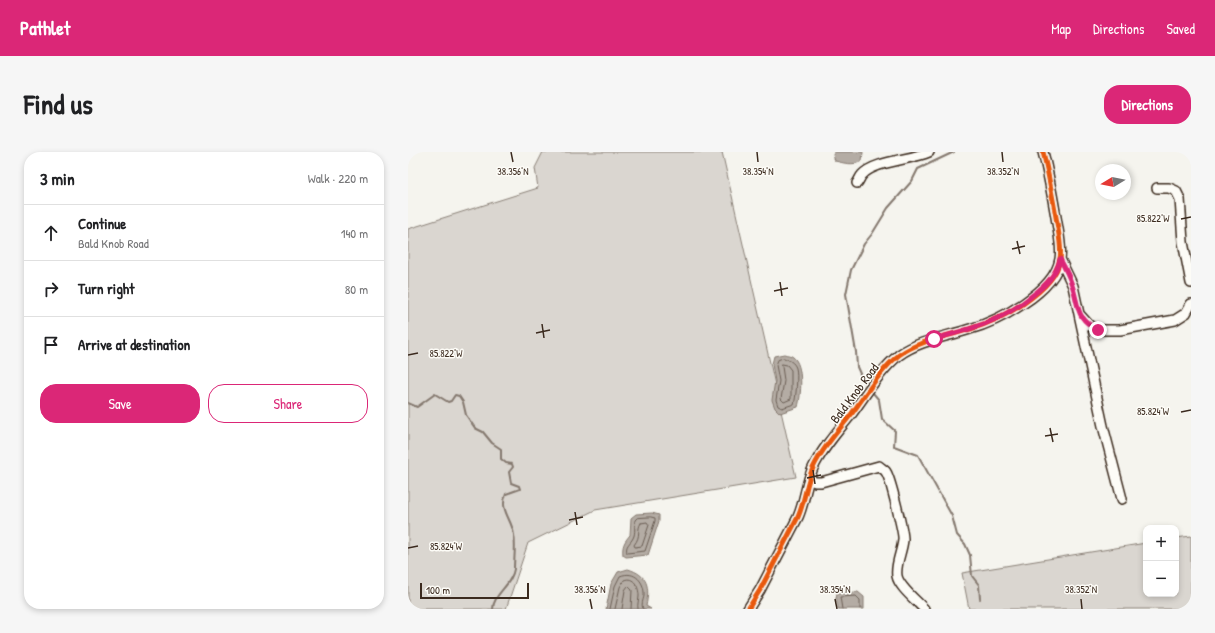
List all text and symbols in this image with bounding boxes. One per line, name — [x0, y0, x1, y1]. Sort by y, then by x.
text: Pathlet — [20, 15, 70, 41]
text: Map — [1051, 19, 1071, 38]
text: Directions — [1093, 19, 1144, 38]
text: Saved — [1166, 19, 1195, 38]
text: Find us — [24, 85, 93, 123]
button: Directions — [1104, 85, 1191, 124]
north arrow — [1095, 164, 1131, 200]
text: 38.356°N — [497, 165, 529, 178]
text: 38.354°N — [742, 165, 774, 178]
text: 38.352°N — [987, 165, 1019, 178]
text: 3 min — [40, 167, 75, 190]
text: Walk · 220 m — [308, 169, 368, 187]
text: 85.822°W — [1137, 212, 1170, 225]
text: Continue — [78, 213, 126, 234]
icon: ahead — [40, 222, 62, 244]
text: 140 m — [341, 224, 368, 242]
text: Bald Knob Road — [78, 234, 149, 252]
icon: right — [40, 278, 62, 300]
text: Turn right — [78, 278, 134, 299]
text: 80 m — [345, 280, 368, 298]
route end — [1089, 321, 1107, 339]
route start — [925, 330, 943, 348]
icon: arrive — [40, 334, 62, 356]
text: Arrive at destination — [78, 334, 190, 355]
text: 85.822°W — [430, 347, 463, 360]
street label: Bald Knob Road — [826, 359, 882, 427]
button: Save — [40, 384, 200, 423]
button: Share — [208, 384, 368, 423]
text: 85.824°W — [1137, 405, 1170, 418]
map controls — [1143, 525, 1179, 597]
button: + — [1143, 525, 1179, 561]
text: 85.824°W — [430, 540, 463, 553]
button: − — [1143, 561, 1179, 597]
scale bar — [420, 581, 529, 600]
text: 100 m — [426, 583, 450, 597]
text: 38.356°N — [574, 583, 606, 596]
text: 38.354°N — [819, 583, 851, 596]
text: 38.352°N — [1065, 583, 1097, 596]

